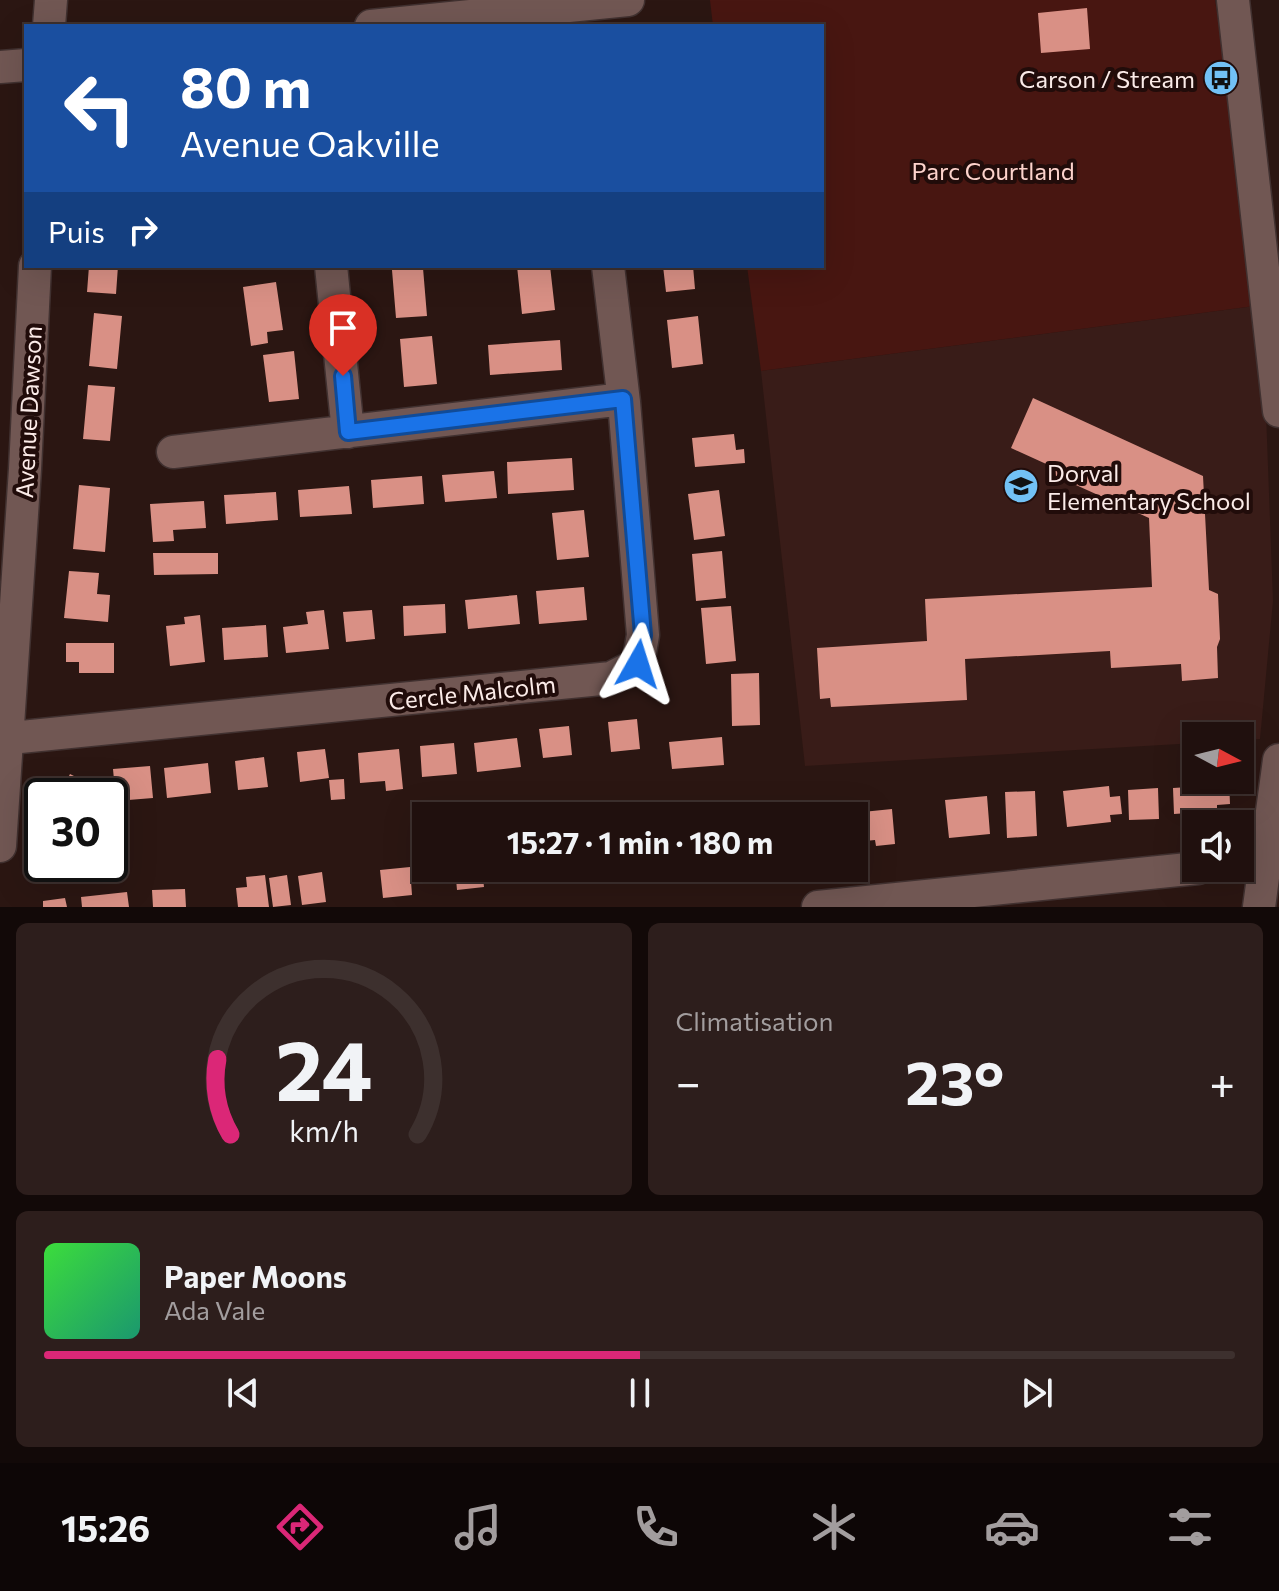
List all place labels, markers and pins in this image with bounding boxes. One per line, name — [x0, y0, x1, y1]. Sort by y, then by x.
bus stop icon: Carson / Stream — [1202, 59, 1240, 97]
place label: Carson / Stream — [1019, 64, 1195, 93]
pin — [309, 294, 377, 376]
place label: Dorval Elementary School — [1047, 458, 1251, 515]
school or university icon: Dorval Elementary School — [1002, 467, 1040, 505]

